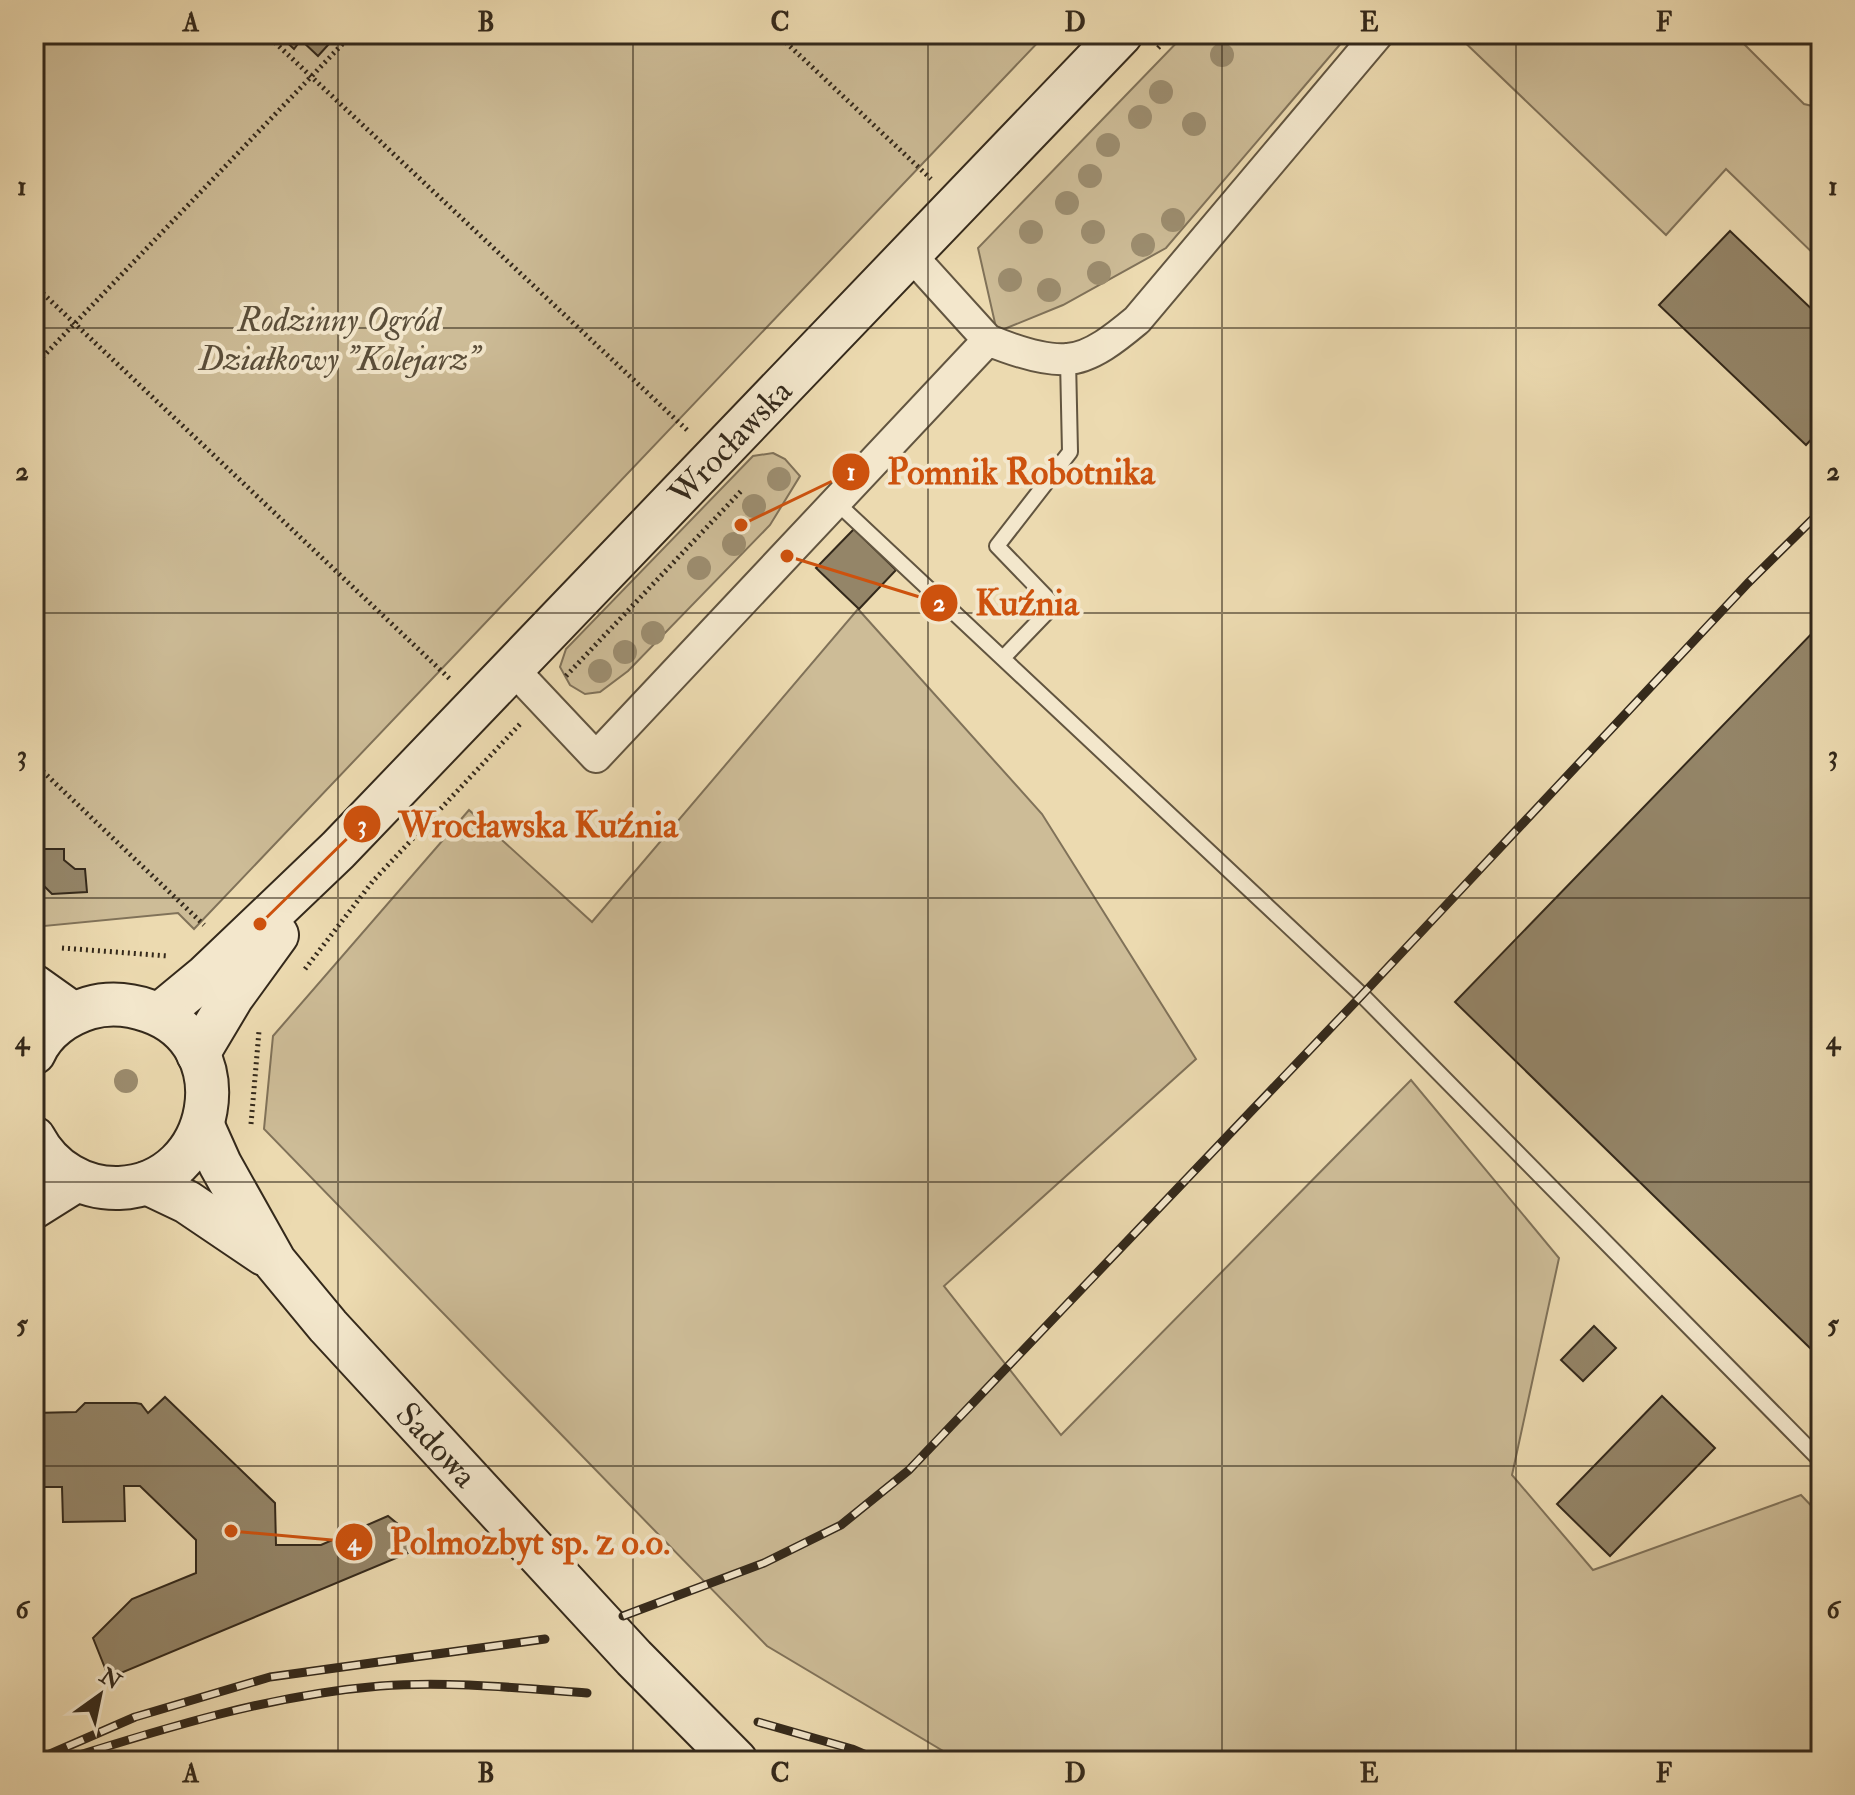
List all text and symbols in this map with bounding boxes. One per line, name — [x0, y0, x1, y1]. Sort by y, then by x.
text: A — [182, 7, 200, 39]
text: B — [477, 7, 495, 39]
text: C — [770, 7, 790, 39]
text: D — [1064, 7, 1086, 39]
text: E — [1360, 7, 1379, 39]
text: F — [1656, 7, 1673, 39]
text: 1 — [17, 171, 27, 203]
text: 1 — [1828, 171, 1838, 203]
park label: Rodzinny Ogród Działkowy "Kolejarz" — [198, 299, 482, 381]
street label: Wrocławska — [660, 370, 802, 516]
callout: Pomnik Robotnika — [831, 442, 1171, 502]
text: Pomnik Robotnika — [887, 450, 1156, 495]
text: 2 — [15, 456, 29, 488]
text: 2 — [1826, 456, 1840, 488]
text: 1 — [847, 457, 855, 488]
callout: Kuźnia — [919, 573, 1095, 633]
text: Kuźnia — [975, 581, 1080, 626]
text: 2 — [933, 588, 945, 619]
text: 3 — [17, 740, 27, 772]
text: 3 — [1828, 740, 1838, 772]
callout: Wrocławska Kuźnia — [342, 794, 694, 854]
text: Wrocławska Kuźnia — [397, 803, 679, 848]
text: 3 — [357, 810, 367, 841]
text: 4 — [14, 1025, 31, 1057]
text: 4 — [1825, 1025, 1842, 1057]
text: 5 — [16, 1309, 28, 1341]
text: 5 — [1827, 1309, 1839, 1341]
street label: Sadowa — [386, 1394, 487, 1498]
callout: Polmozbyt sp. z o.o. — [334, 1512, 686, 1572]
text: Polmozbyt sp. z o.o. — [390, 1520, 670, 1566]
text: 4 — [347, 1527, 363, 1558]
text: 6 — [15, 1594, 30, 1626]
text: 6 — [1826, 1594, 1841, 1626]
north arrow — [60, 1655, 140, 1735]
text: N — [94, 1661, 126, 1696]
text: A — [182, 1758, 200, 1790]
text: B — [477, 1758, 495, 1790]
text: C — [770, 1758, 790, 1790]
text: D — [1064, 1758, 1086, 1790]
text: E — [1360, 1758, 1379, 1790]
text: F — [1656, 1758, 1673, 1790]

